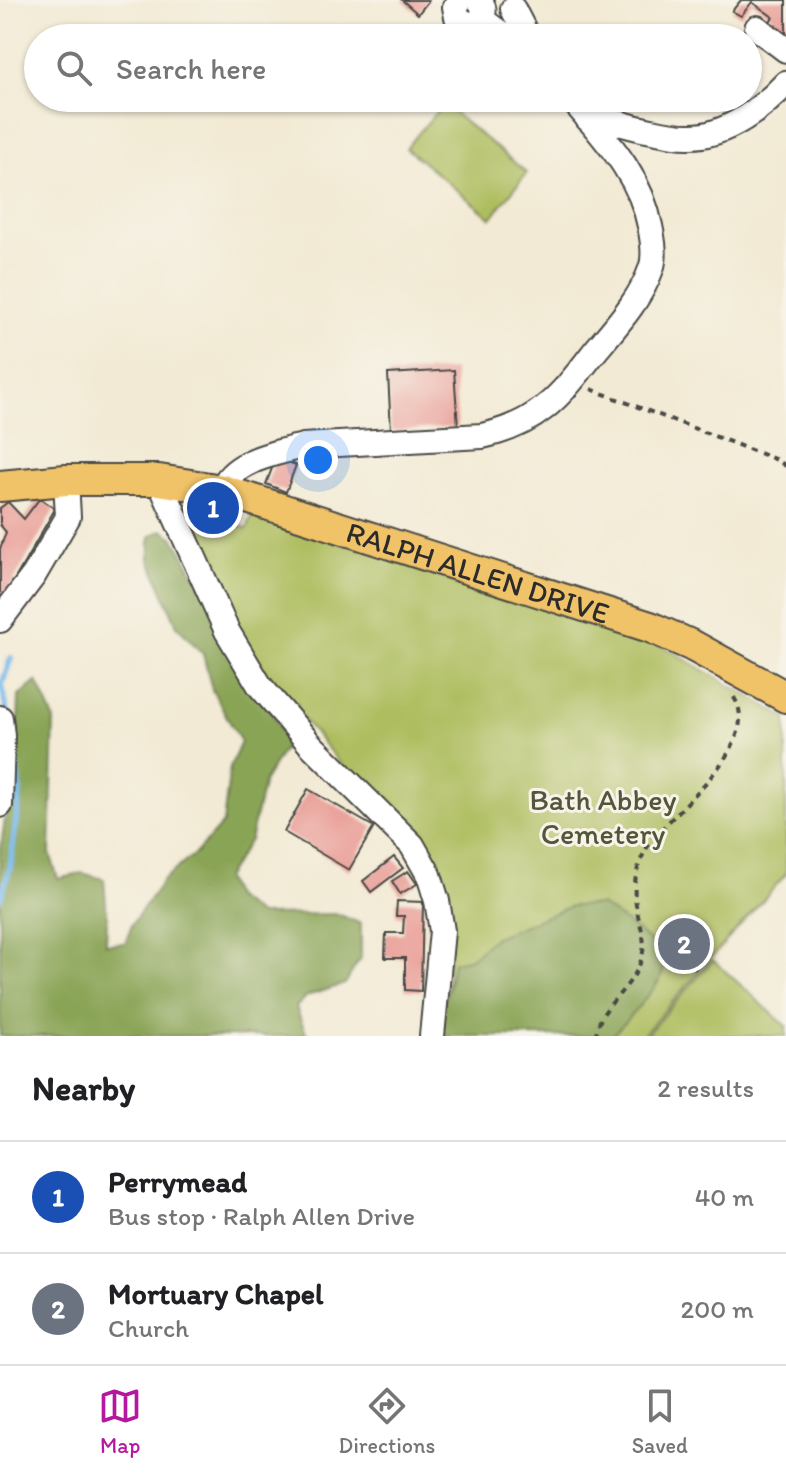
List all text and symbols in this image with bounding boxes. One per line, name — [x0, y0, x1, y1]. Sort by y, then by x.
search box — [24, 24, 762, 112]
icon: search — [52, 46, 96, 90]
text: Search here — [116, 50, 266, 87]
your location — [298, 440, 338, 480]
pin: 1 — [187, 478, 239, 538]
street label: RALPH ALLEN DRIVE — [342, 513, 614, 631]
park label: Bath Abbey Cemetery — [529, 781, 677, 852]
pin: 2 — [658, 914, 710, 974]
text: Nearby — [32, 1068, 135, 1109]
text: 2 results — [657, 1072, 754, 1104]
text: Perrymead — [108, 1163, 247, 1200]
text: 1 — [52, 1181, 64, 1213]
text: 40 m — [695, 1181, 754, 1213]
text: Bus stop · Ralph Allen Drive — [108, 1200, 415, 1232]
text: Mortuary Chapel — [108, 1275, 324, 1312]
text: 2 — [51, 1293, 65, 1325]
text: 200 m — [681, 1293, 754, 1325]
text: Church — [108, 1312, 189, 1344]
tab: Map — [98, 1384, 142, 1459]
tab: Directions — [339, 1384, 435, 1459]
tab: Saved — [632, 1384, 688, 1459]

